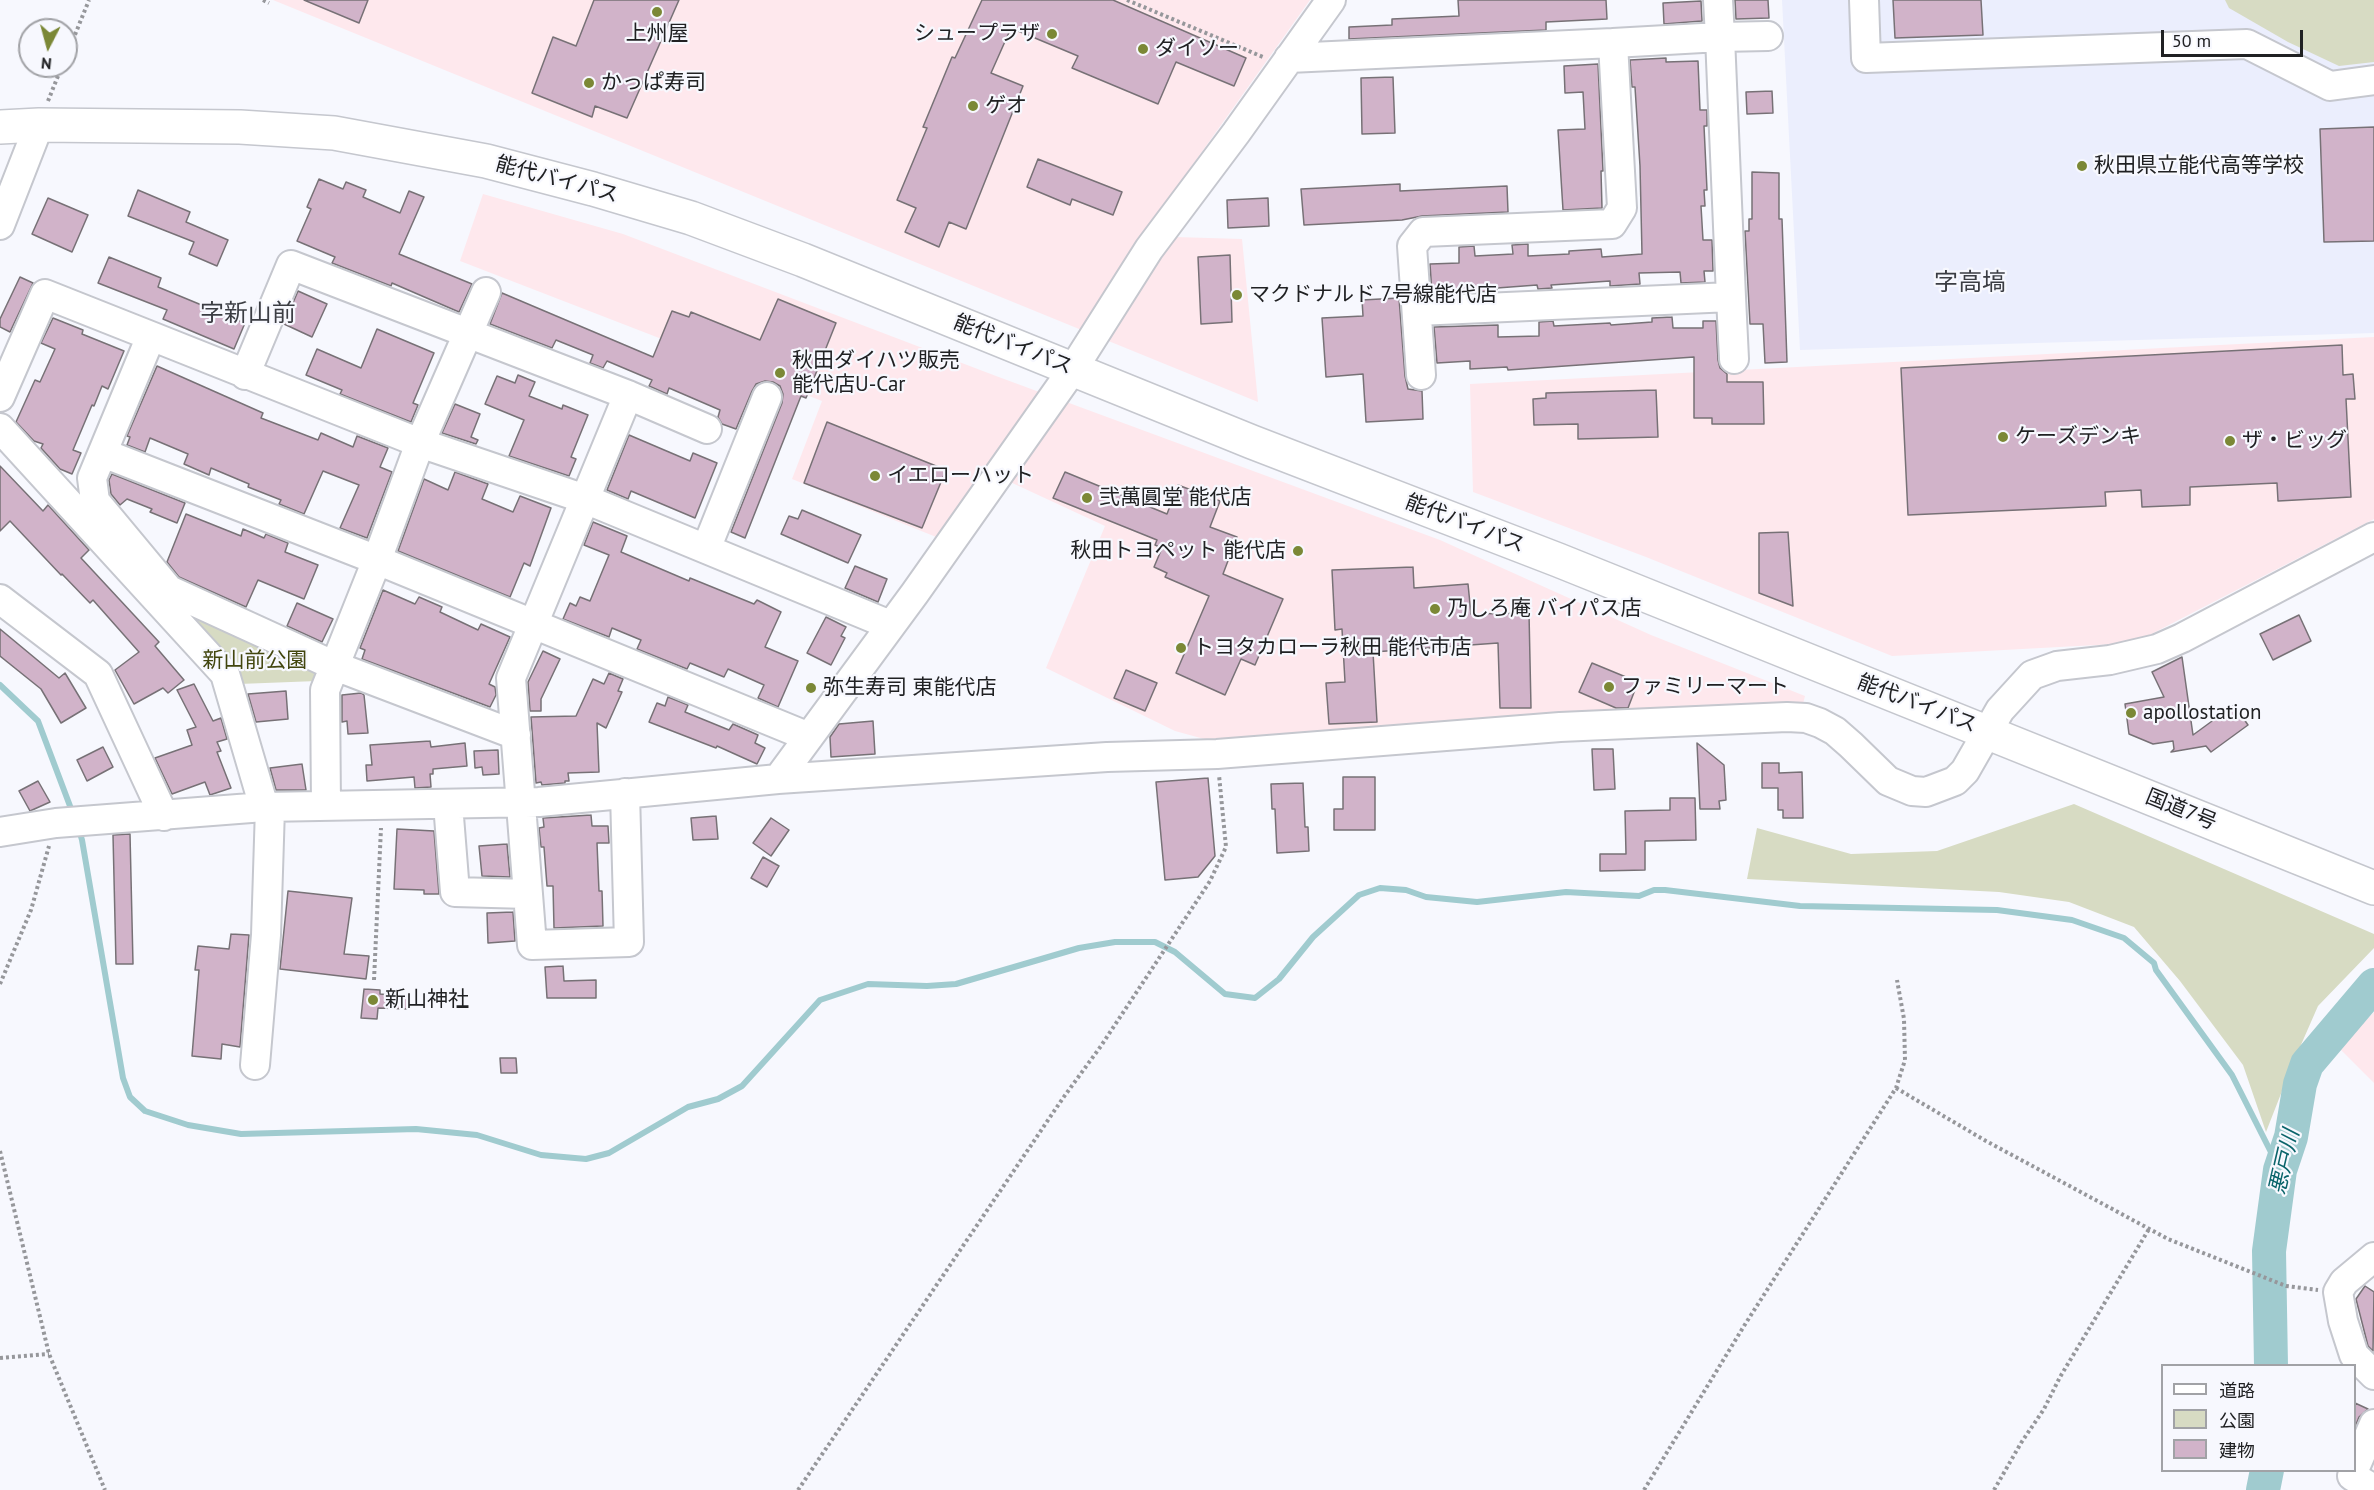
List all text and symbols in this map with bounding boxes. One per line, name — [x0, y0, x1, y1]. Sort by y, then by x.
marker: 上州屋 — [650, 5, 664, 19]
north arrow — [18, 18, 78, 78]
scale bar — [2164, 18, 2306, 56]
place label: 上州屋 — [626, 21, 688, 47]
place label: シュープラザ — [914, 21, 1040, 47]
marker: シュープラザ — [1045, 27, 1059, 41]
text: 50 m — [2172, 29, 2211, 52]
place label: ダイソー — [1155, 36, 1239, 62]
marker: ダイソー — [1136, 42, 1150, 56]
text: N — [40, 53, 53, 74]
place label: かっぱ寿司 — [601, 70, 706, 96]
marker: かっぱ寿司 — [582, 76, 596, 90]
place label: ゲオ — [985, 93, 1027, 119]
marker: ゲオ — [966, 99, 980, 113]
street label: 能代バイパス — [493, 152, 621, 208]
place label: 秋田県立能代高等学校 — [2094, 153, 2304, 179]
marker: 秋田県立能代高等学校 — [2075, 159, 2089, 173]
district label: 字高塙 — [1934, 269, 2006, 297]
place label: マクドナルド 7号線能代店 — [1249, 282, 1497, 308]
marker: マクドナルド 7号線能代店 — [1230, 288, 1244, 302]
district label: 字新山前 — [200, 300, 296, 328]
street label: 能代バイパス — [950, 310, 1076, 380]
place label: 秋田ダイハツ販売 能代店U-Car — [792, 348, 960, 398]
marker: 秋田ダイハツ販売 能代店U-Car — [773, 366, 787, 380]
place label: ケーズデンキ — [2015, 424, 2141, 450]
place label: ザ・ビッグ — [2242, 428, 2347, 454]
marker: ケーズデンキ — [1996, 430, 2010, 444]
marker: ザ・ビッグ — [2223, 434, 2237, 448]
place label: イエローハット — [887, 463, 1034, 489]
marker: イエローハット — [868, 469, 882, 483]
place label: 弐萬圓堂 能代店 — [1099, 485, 1252, 511]
street label: 能代バイパス — [1402, 490, 1528, 558]
marker: 弐萬圓堂 能代店 — [1080, 491, 1094, 505]
place label: 秋田トヨペット 能代店 — [1070, 538, 1286, 564]
marker: 秋田トヨペット 能代店 — [1291, 544, 1305, 558]
place label: 乃しろ庵 バイパス店 — [1447, 596, 1642, 622]
marker: 乃しろ庵 バイパス店 — [1428, 602, 1442, 616]
place label: トヨタカローラ秋田 能代市店 — [1193, 635, 1472, 661]
marker: トヨタカローラ秋田 能代市店 — [1174, 641, 1188, 655]
park label: 新山前公園 — [203, 648, 307, 674]
street label: 能代バイパス — [1854, 670, 1980, 738]
place label: ファミリーマート — [1621, 674, 1789, 700]
place label: 弥生寿司 東能代店 — [823, 675, 997, 701]
marker: ファミリーマート — [1602, 680, 1616, 694]
marker: 弥生寿司 東能代店 — [804, 681, 818, 695]
place label: apollostation — [2143, 700, 2261, 726]
marker: apollostation — [2124, 706, 2138, 720]
street label: 国道7号 — [2142, 784, 2220, 836]
place label: 新山神社 — [385, 987, 469, 1013]
marker: 新山神社 — [366, 993, 380, 1007]
water label: 悪戸川 — [2265, 1127, 2305, 1197]
legend — [2161, 1364, 2356, 1472]
text: 道路 — [2219, 1379, 2255, 1402]
text: 公園 — [2219, 1409, 2255, 1432]
text: 建物 — [2219, 1439, 2255, 1462]

